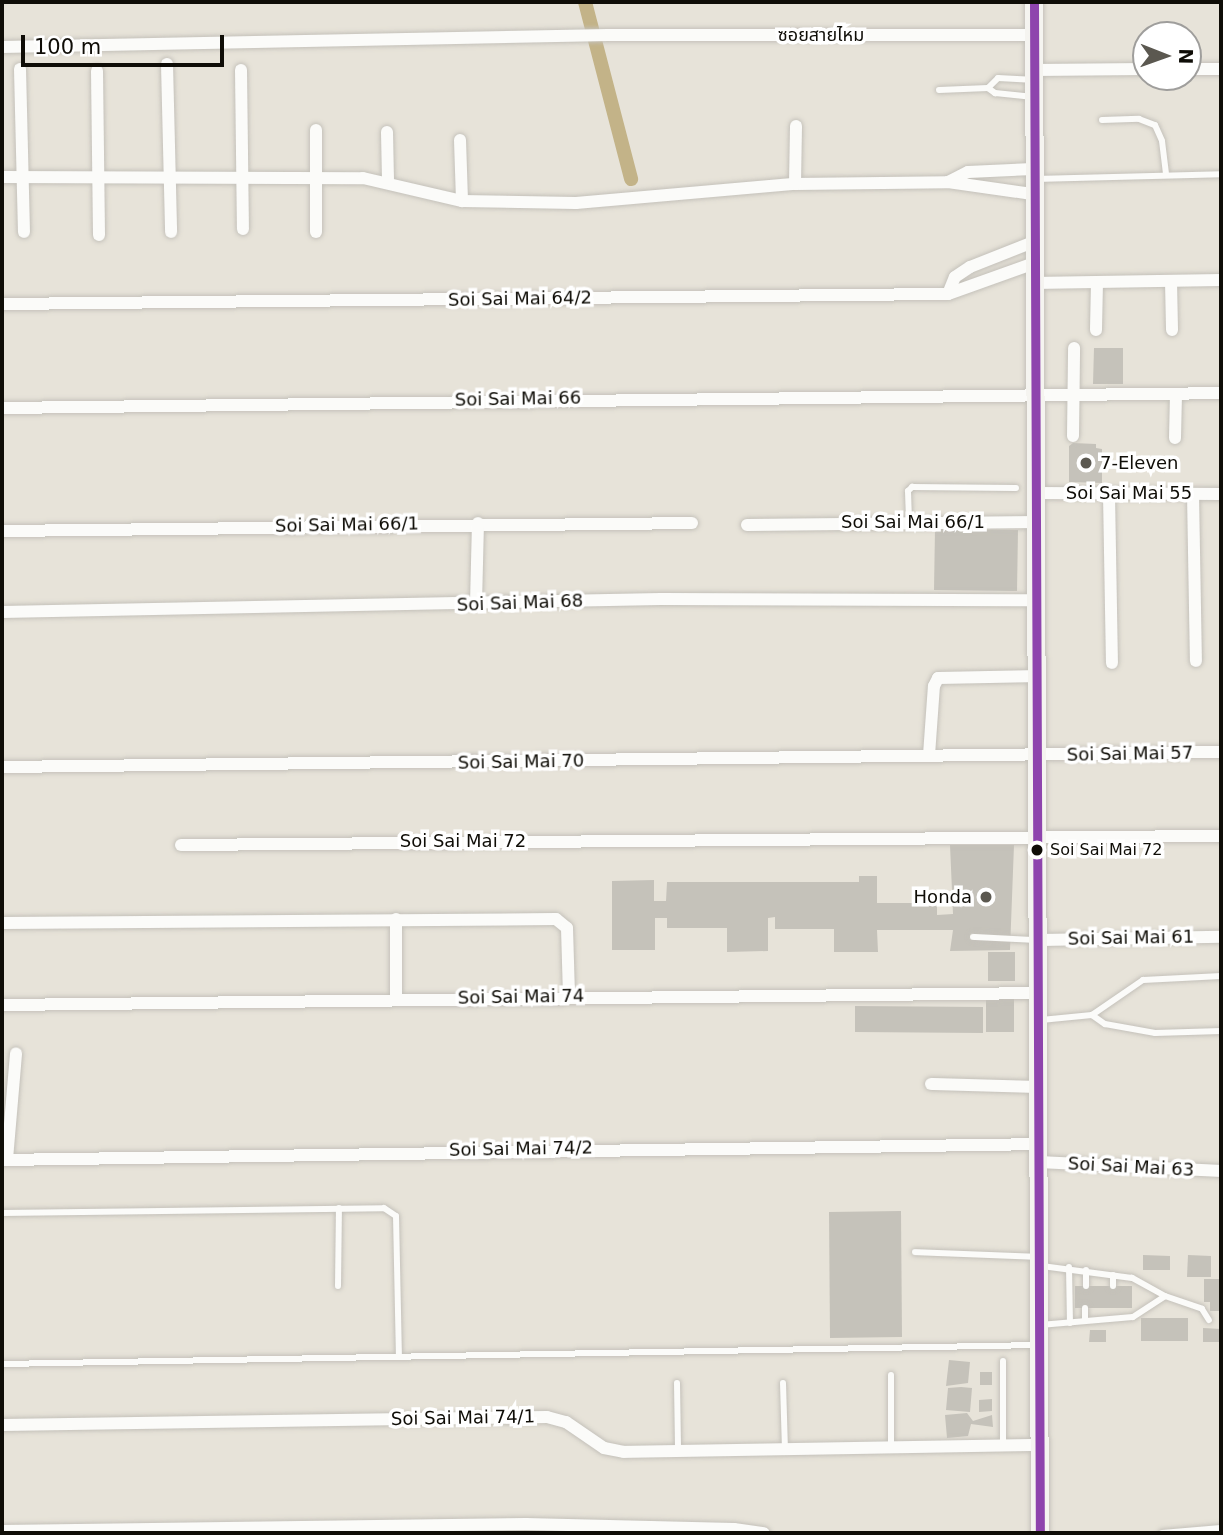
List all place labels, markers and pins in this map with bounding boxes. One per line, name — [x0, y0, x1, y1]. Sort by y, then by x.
place label: 7-Eleven — [1100, 452, 1179, 474]
marker: 7-Eleven — [1078, 455, 1094, 471]
place label: Soi Sai Mai 72 — [1050, 840, 1162, 860]
marker: Soi Sai Mai 72 — [1030, 843, 1044, 857]
place label: Honda — [914, 886, 972, 908]
marker: Honda — [978, 889, 994, 905]

